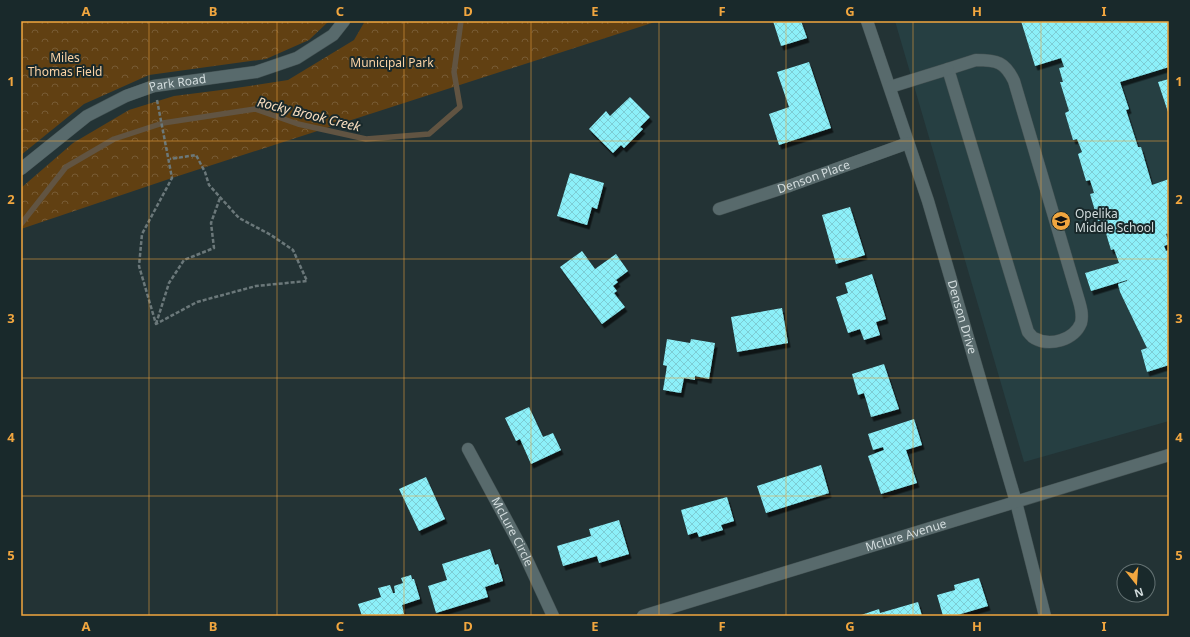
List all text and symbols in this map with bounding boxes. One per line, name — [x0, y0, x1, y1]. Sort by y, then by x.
text: A — [82, 2, 91, 20]
text: B — [209, 2, 217, 20]
text: C — [336, 2, 344, 20]
text: D — [463, 2, 473, 20]
text: E — [591, 2, 599, 20]
text: F — [718, 2, 726, 20]
text: G — [845, 2, 855, 20]
text: H — [972, 2, 982, 20]
text: I — [1101, 2, 1107, 20]
park label: Miles Thomas Field — [28, 49, 102, 80]
park label: Municipal Park — [350, 54, 434, 71]
street label: Park Road — [146, 70, 207, 95]
text: 1 — [7, 72, 15, 90]
text: 1 — [1175, 72, 1183, 90]
water label: Rocky Brook Creek — [256, 92, 363, 136]
street label: Denson Place — [775, 156, 853, 197]
text: 2 — [7, 190, 15, 208]
text: 2 — [1175, 190, 1183, 208]
place label: Opelika Middle School — [1075, 205, 1154, 236]
school or university icon: Opelika Middle School — [1050, 210, 1072, 232]
street label: Denson Drive — [944, 278, 981, 356]
text: 3 — [7, 309, 15, 327]
text: 3 — [1175, 309, 1183, 327]
text: 4 — [7, 428, 15, 446]
text: 4 — [1175, 428, 1183, 446]
street label: McLure Circle — [488, 494, 538, 569]
street label: Mclure Avenue — [863, 515, 949, 555]
text: 5 — [7, 546, 15, 564]
text: 5 — [1175, 546, 1183, 564]
north arrow — [1116, 563, 1156, 603]
text: N — [1133, 585, 1146, 602]
text: A — [82, 617, 91, 635]
text: B — [209, 617, 217, 635]
text: C — [336, 617, 344, 635]
text: D — [463, 617, 473, 635]
text: E — [591, 617, 599, 635]
text: F — [718, 617, 726, 635]
text: G — [845, 617, 855, 635]
text: H — [972, 617, 982, 635]
text: I — [1101, 617, 1107, 635]

